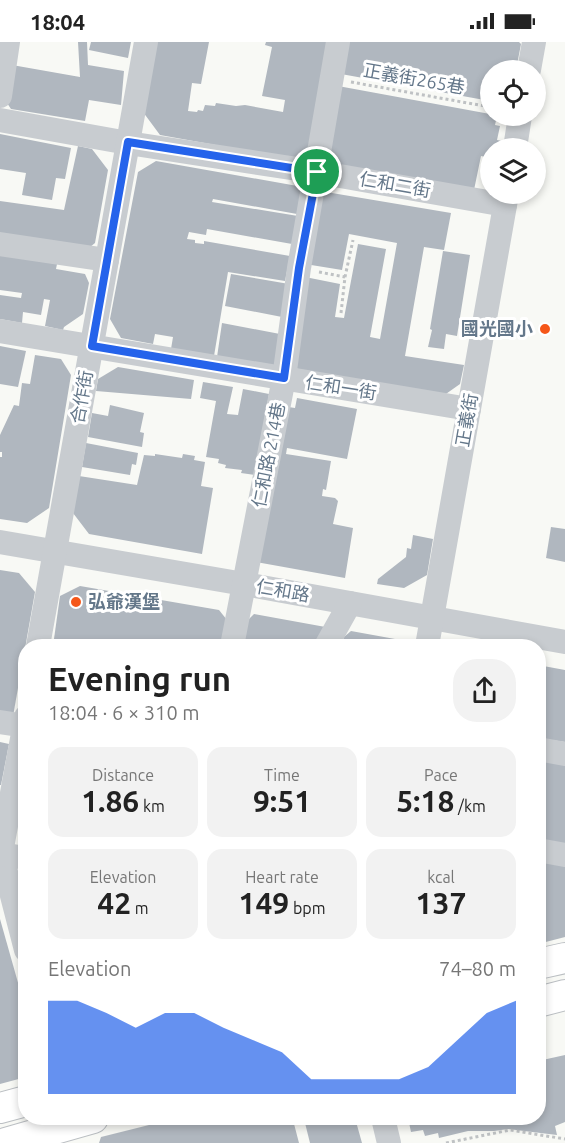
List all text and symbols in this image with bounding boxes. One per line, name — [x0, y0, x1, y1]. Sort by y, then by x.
text: 18:04 — [30, 9, 85, 34]
street label: 正義街265巷 — [362, 59, 466, 97]
map controls — [480, 60, 546, 204]
button: locate — [480, 60, 546, 126]
button: layers — [480, 138, 546, 204]
pin — [291, 146, 342, 197]
icon: arrive — [300, 155, 333, 188]
street label: 仁和二街 — [358, 168, 432, 200]
place label: 國光國小 — [461, 318, 533, 338]
marker: 國光國小 — [538, 322, 552, 336]
street label: 合作街 — [66, 369, 96, 425]
street label: 仁和一街 — [304, 372, 378, 403]
street label: 正義街 — [451, 392, 481, 448]
street label: 仁和路 214巷 — [248, 401, 288, 509]
street label: 仁和路 — [255, 575, 311, 605]
place label: 弘爺漢堡 — [88, 591, 160, 611]
marker: 弘爺漢堡 — [69, 595, 83, 609]
button: share — [453, 659, 516, 722]
text: Evening run — [48, 660, 231, 697]
text: 18:04 · 6 × 310 m — [48, 701, 200, 724]
text: Distance — [92, 766, 154, 784]
text: Time — [264, 766, 300, 784]
text: Pace — [424, 766, 458, 784]
text: 1.86 — [81, 784, 139, 818]
text: 9:51 — [253, 784, 311, 818]
text: 5:18 — [396, 784, 454, 818]
text: km — [139, 797, 165, 815]
text: /km — [454, 797, 486, 815]
text: Elevation — [90, 868, 156, 886]
text: Heart rate — [245, 868, 319, 886]
text: kcal — [427, 868, 455, 886]
text: 42 — [97, 886, 131, 920]
text: 149 — [239, 886, 289, 920]
text: 137 — [416, 886, 466, 920]
text: m — [131, 899, 149, 917]
text: bpm — [289, 899, 325, 917]
text: Elevation — [48, 957, 131, 980]
text: 74–80 m — [439, 957, 516, 980]

